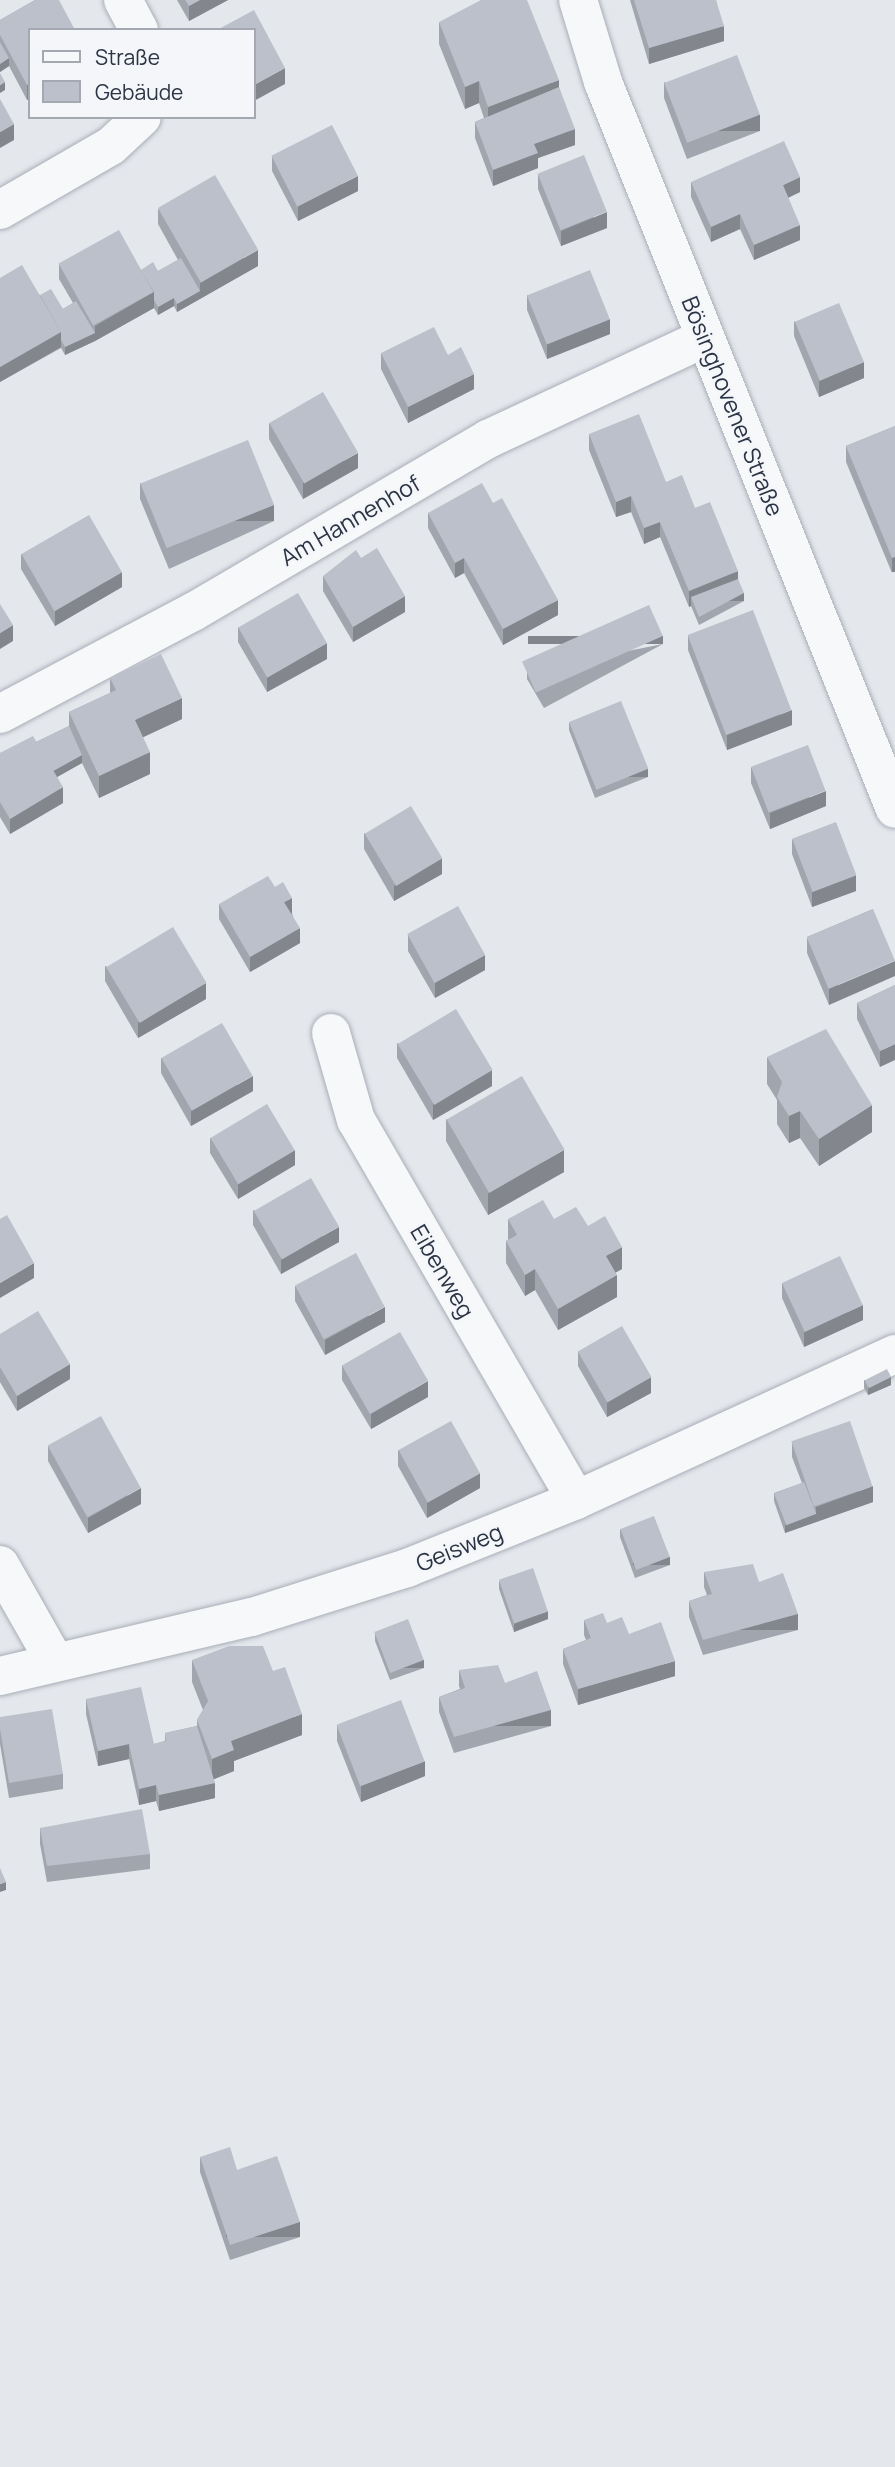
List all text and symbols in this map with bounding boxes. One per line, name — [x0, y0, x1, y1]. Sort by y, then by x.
legend — [28, 28, 256, 119]
text: Straße — [95, 43, 160, 71]
text: Gebäude — [95, 78, 183, 106]
street label: Bösinghovener Straße — [676, 292, 790, 520]
street label: Am Hannenhof — [275, 469, 425, 571]
street label: Eibenweg — [405, 1219, 481, 1323]
street label: Geisweg — [412, 1517, 506, 1577]

